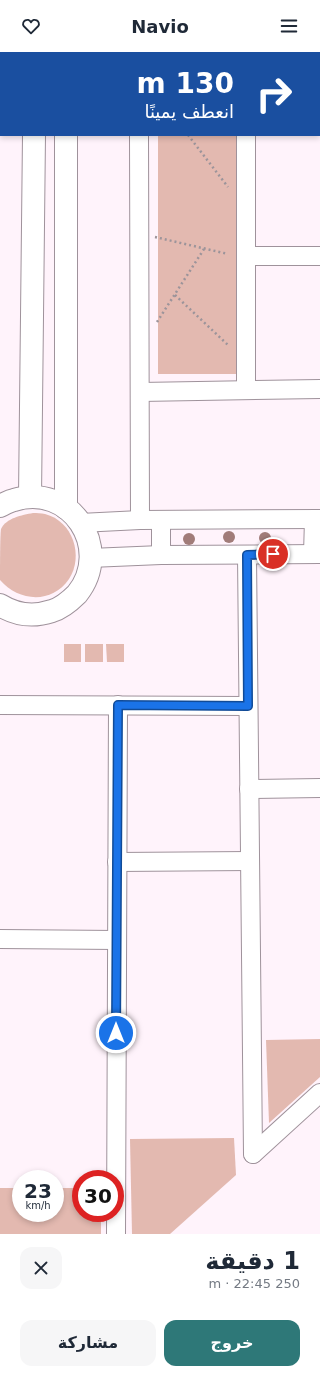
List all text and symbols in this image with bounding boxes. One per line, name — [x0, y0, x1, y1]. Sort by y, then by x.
icon: heart — [20, 15, 42, 37]
icon: menu — [278, 15, 300, 37]
text: Navio — [131, 16, 189, 37]
text: 130 m — [137, 67, 234, 100]
icon: right — [248, 68, 300, 120]
text: انعطف يمينًا — [144, 101, 234, 122]
pin — [256, 537, 290, 571]
icon: arrive — [262, 543, 284, 565]
position arrow — [95, 1012, 137, 1054]
speed limit sign: 30 — [72, 1170, 124, 1222]
text: 23 — [24, 1179, 52, 1203]
text: km/h — [25, 1200, 51, 1211]
button: close — [20, 1247, 62, 1289]
text: 1 دقيقة — [205, 1247, 300, 1275]
text: 250 m · 22:45 — [209, 1276, 300, 1291]
button: مشاركة — [20, 1320, 156, 1366]
button: خروج — [164, 1320, 300, 1366]

